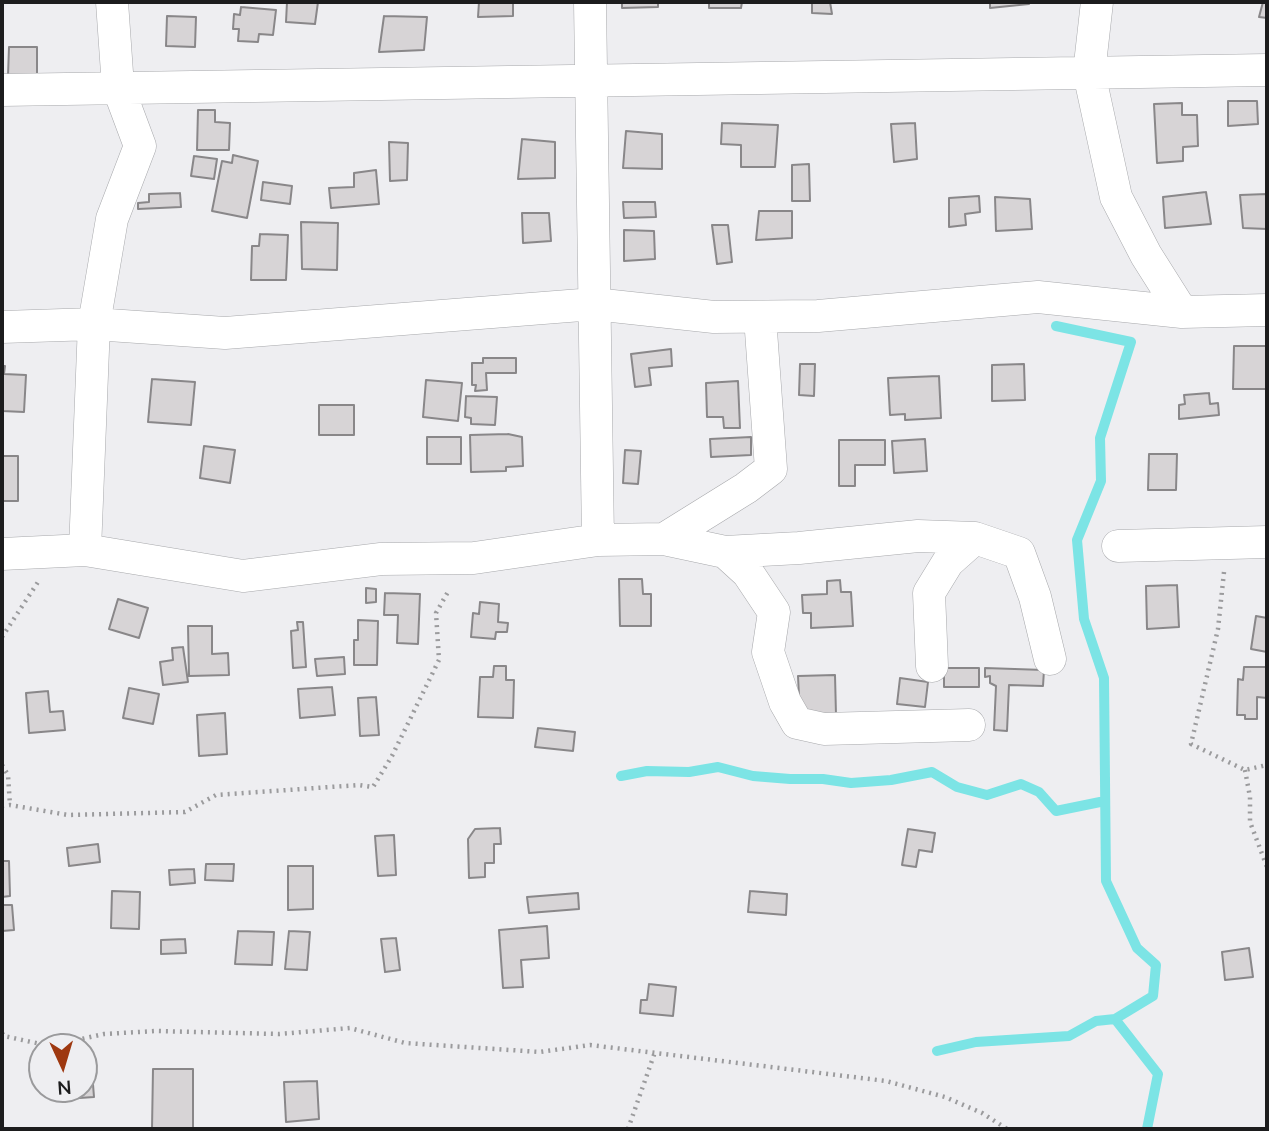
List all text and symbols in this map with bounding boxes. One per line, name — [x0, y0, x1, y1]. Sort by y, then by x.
north arrow — [28, 1033, 98, 1103]
text: N — [56, 1073, 72, 1100]

